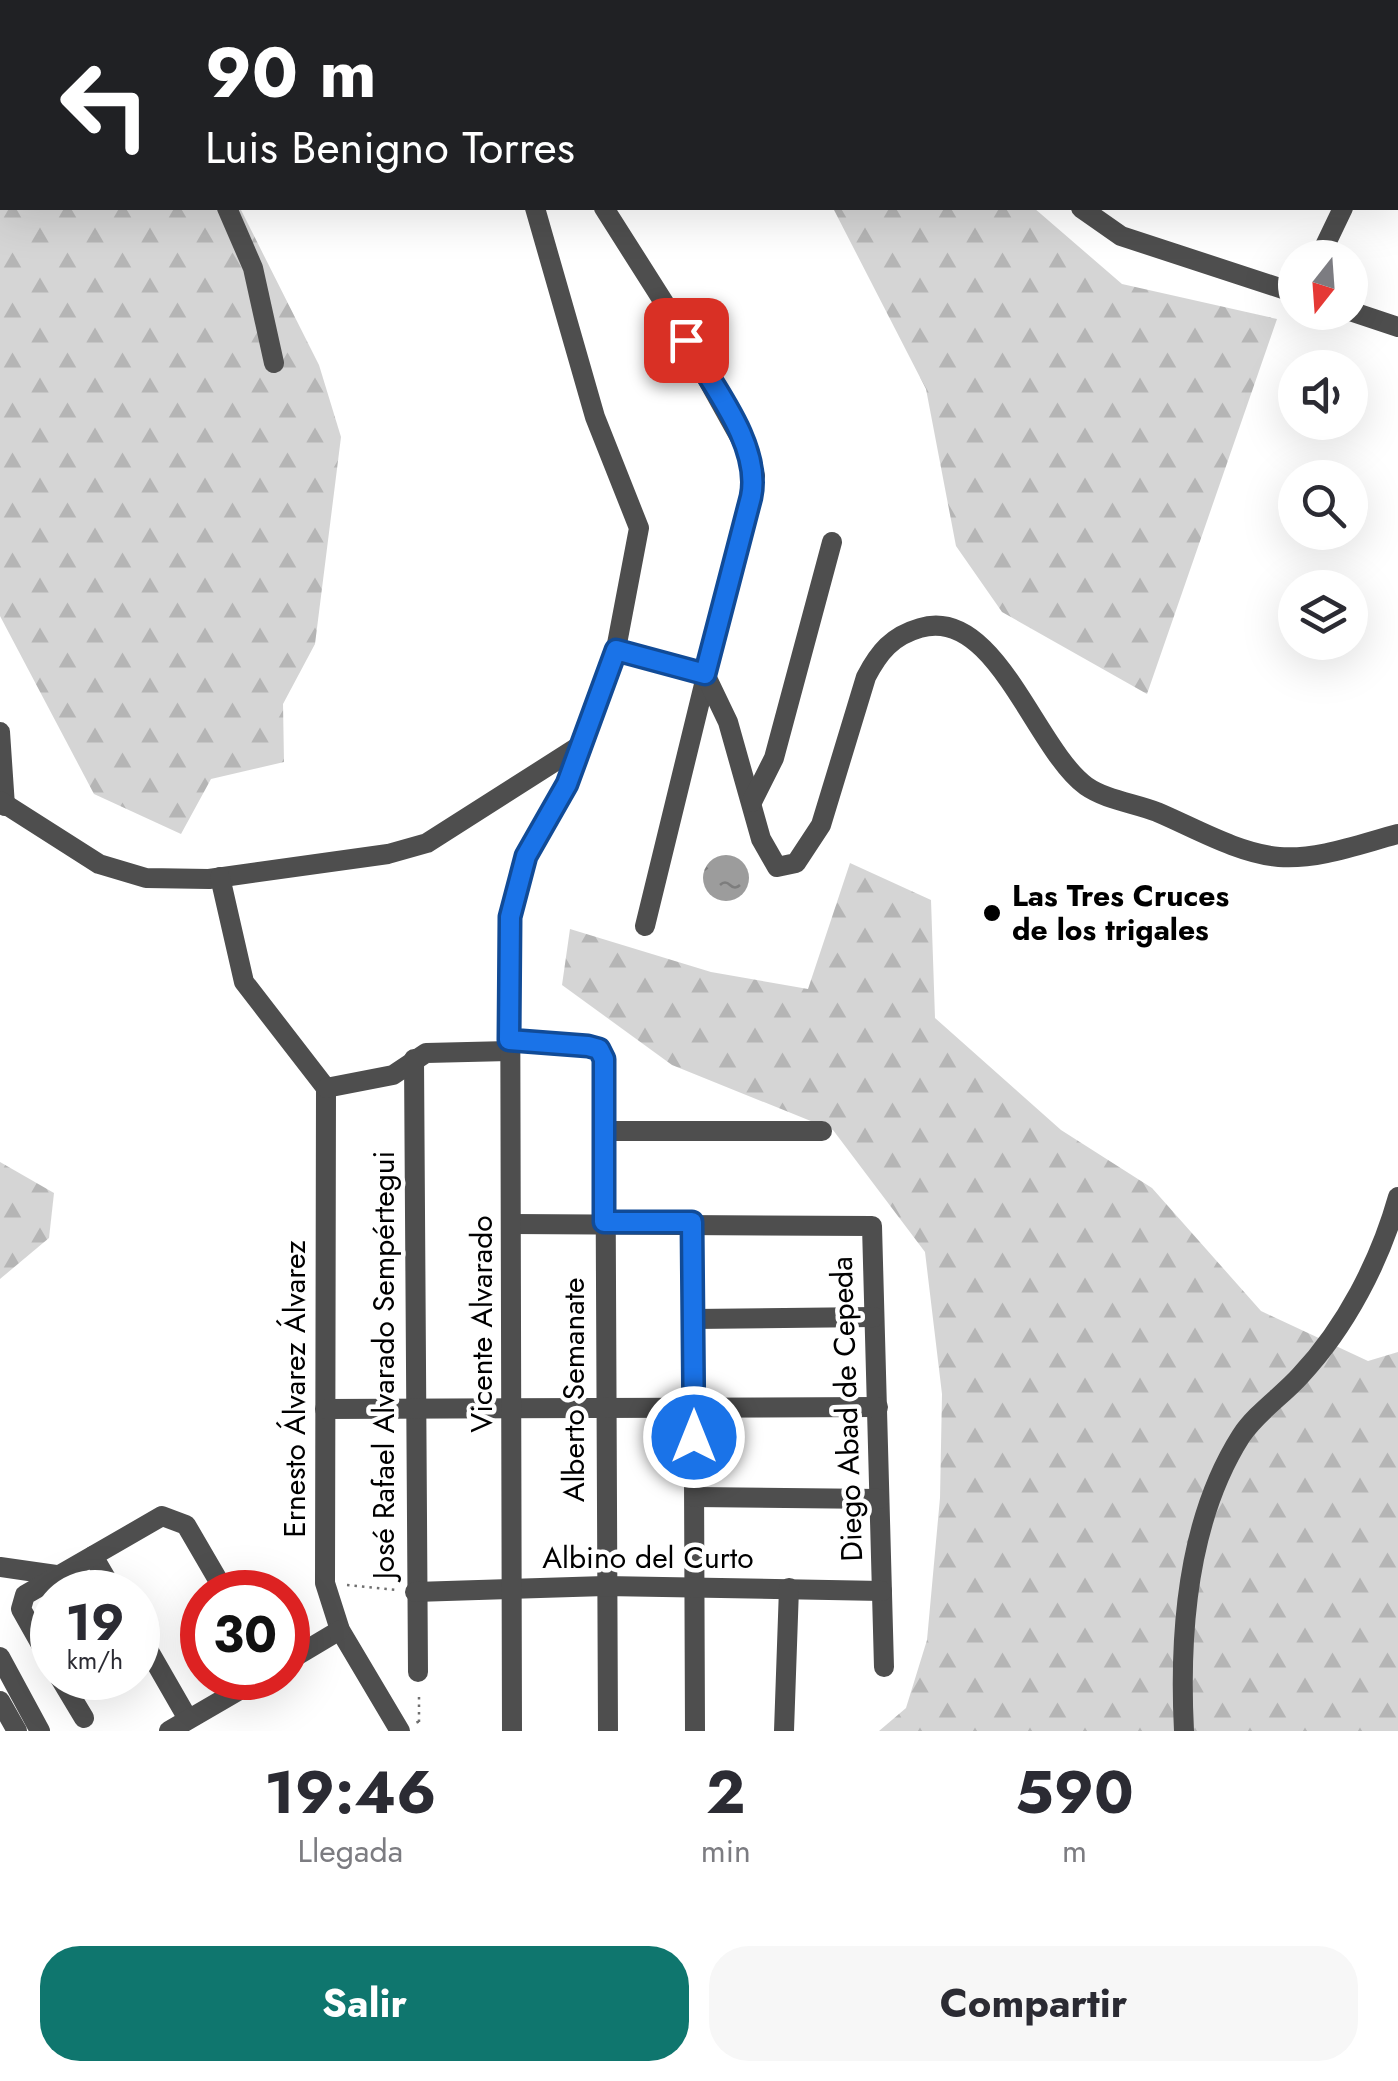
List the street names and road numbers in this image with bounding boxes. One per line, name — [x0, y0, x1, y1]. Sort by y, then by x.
street label: José Rafael Alvarado Sempértegui — [362, 1151, 405, 1583]
street label: Vicente Alvarado — [460, 1215, 503, 1433]
street label: Ernesto Álvarez Álvarez — [273, 1240, 316, 1538]
street label: Diego Abad de Cepeda — [820, 1256, 873, 1562]
street label: Alberto Semanate — [552, 1278, 595, 1502]
street label: Albino del Curto — [542, 1536, 754, 1579]

